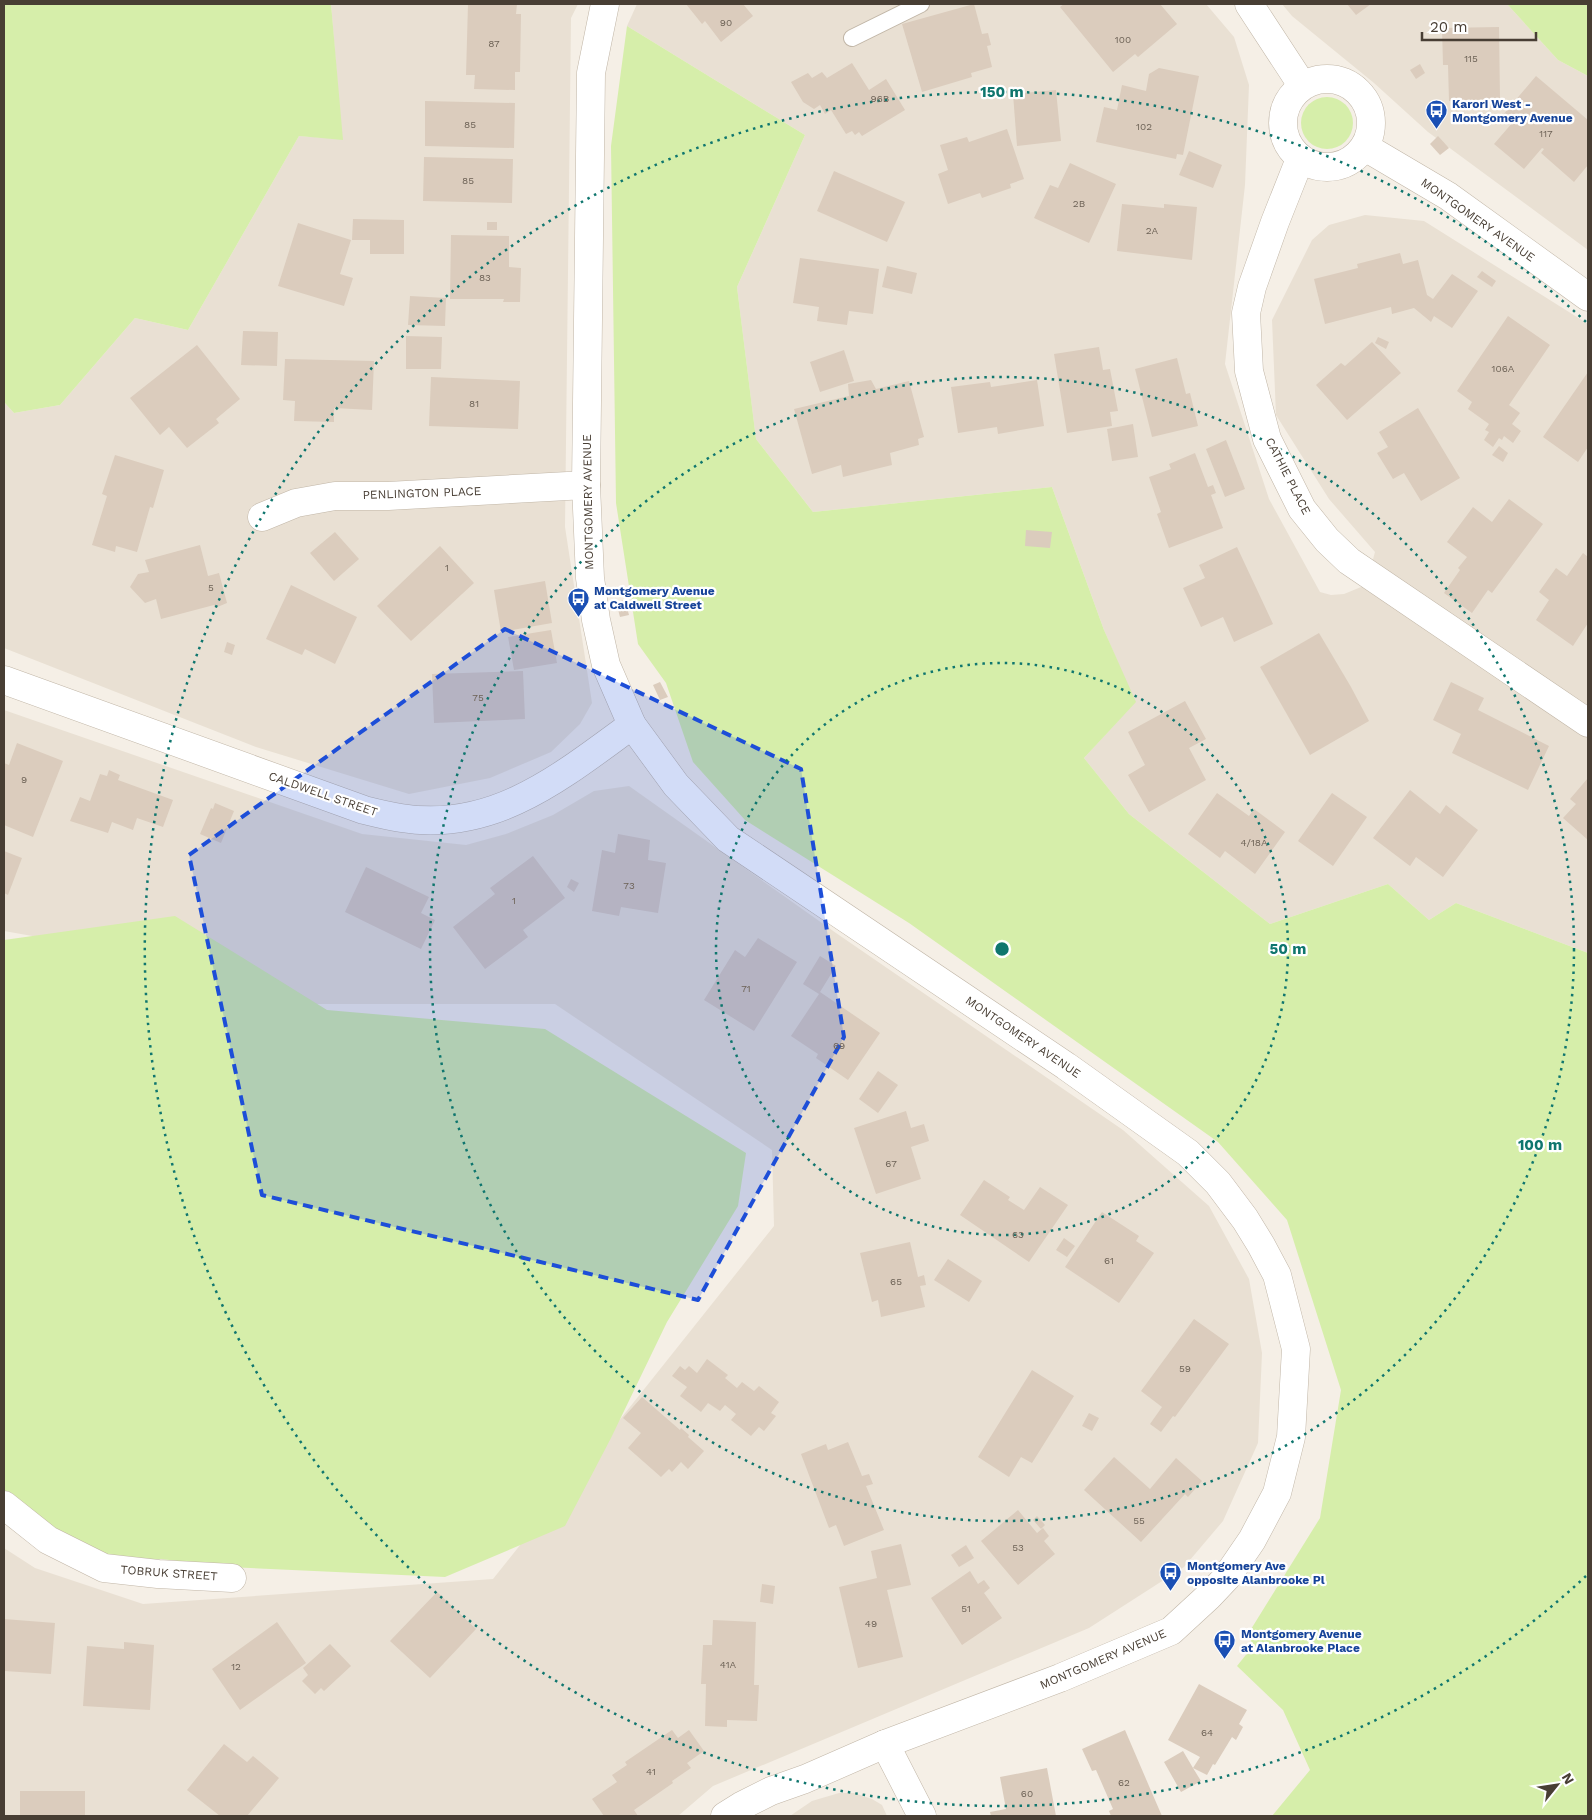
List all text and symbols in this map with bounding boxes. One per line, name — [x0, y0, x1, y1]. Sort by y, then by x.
scale bar — [1422, 10, 1536, 42]
house number: 90 — [720, 17, 732, 28]
text: 20 m — [1430, 18, 1468, 36]
house number: 100 — [1115, 34, 1131, 45]
house number: 87 — [488, 38, 500, 49]
house number: 115 — [1464, 53, 1478, 64]
text: 150 m — [980, 83, 1024, 101]
house number: 96B — [871, 93, 889, 104]
place label: Karori West - Montgomery Avenue — [1452, 97, 1573, 125]
bus stop icon: Karori West - Montgomery Avenue — [1424, 99, 1448, 130]
house number: 85 — [464, 119, 476, 130]
house number: 102 — [1136, 121, 1152, 132]
house number: 117 — [1539, 128, 1553, 139]
house number: 85 — [462, 175, 474, 186]
street label: MONTGOMERY AVENUE — [1418, 175, 1538, 265]
house number: 2B — [1073, 198, 1085, 209]
house number: 2A — [1146, 225, 1159, 236]
house number: 83 — [479, 272, 491, 283]
house number: 106A — [1492, 363, 1515, 374]
house number: 81 — [469, 398, 479, 409]
street label: MONTGOMERY AVENUE — [580, 434, 596, 570]
street label: CATHIE PLACE — [1263, 435, 1314, 517]
street label: PENLINGTON PLACE — [362, 484, 482, 502]
house number: 1 — [445, 562, 449, 573]
house number: 5 — [208, 582, 214, 593]
place label: Montgomery Avenue at Caldwell Street — [594, 584, 715, 612]
bus stop icon: Montgomery Avenue at Caldwell Street — [566, 586, 590, 617]
house number: 75 — [472, 692, 484, 703]
street label: CALDWELL STREET — [267, 769, 379, 819]
house number: 9 — [21, 774, 27, 785]
house number: 4/18A — [1240, 837, 1268, 848]
house number: 73 — [623, 880, 635, 891]
house number: 1 — [512, 895, 516, 906]
centre of rings — [993, 940, 1011, 958]
text: 50 m — [1270, 940, 1306, 958]
house number: 71 — [741, 983, 751, 994]
street label: MONTGOMERY AVENUE — [963, 993, 1084, 1081]
house number: 69 — [833, 1040, 845, 1051]
text: 100 m — [1518, 1136, 1562, 1154]
house number: 67 — [885, 1158, 897, 1169]
house number: 63 — [1012, 1229, 1024, 1240]
house number: 61 — [1104, 1255, 1114, 1266]
house number: 65 — [890, 1276, 902, 1287]
house number: 59 — [1179, 1363, 1191, 1374]
house number: 55 — [1133, 1515, 1145, 1526]
house number: 53 — [1012, 1542, 1024, 1553]
place label: Montgomery Ave opposite Alanbrooke Pl — [1187, 1559, 1325, 1587]
bus stop icon: Montgomery Ave opposite Alanbrooke Pl — [1159, 1561, 1183, 1592]
street label: TOBRUK STREET — [120, 1563, 218, 1583]
house number: 51 — [961, 1603, 971, 1614]
house number: 49 — [865, 1618, 877, 1629]
street label: MONTGOMERY AVENUE — [1038, 1626, 1169, 1692]
place label: Montgomery Avenue at Alanbrooke Place — [1241, 1627, 1362, 1655]
bus stop icon: Montgomery Avenue at Alanbrooke Place — [1213, 1629, 1237, 1660]
house number: 41A — [720, 1659, 737, 1670]
house number: 12 — [231, 1661, 241, 1672]
house number: 64 — [1201, 1727, 1213, 1738]
north arrow — [1532, 1760, 1582, 1810]
house number: 41 — [646, 1766, 656, 1777]
text: N — [1559, 1770, 1578, 1787]
house number: 62 — [1118, 1777, 1130, 1788]
house number: 60 — [1021, 1788, 1033, 1799]

